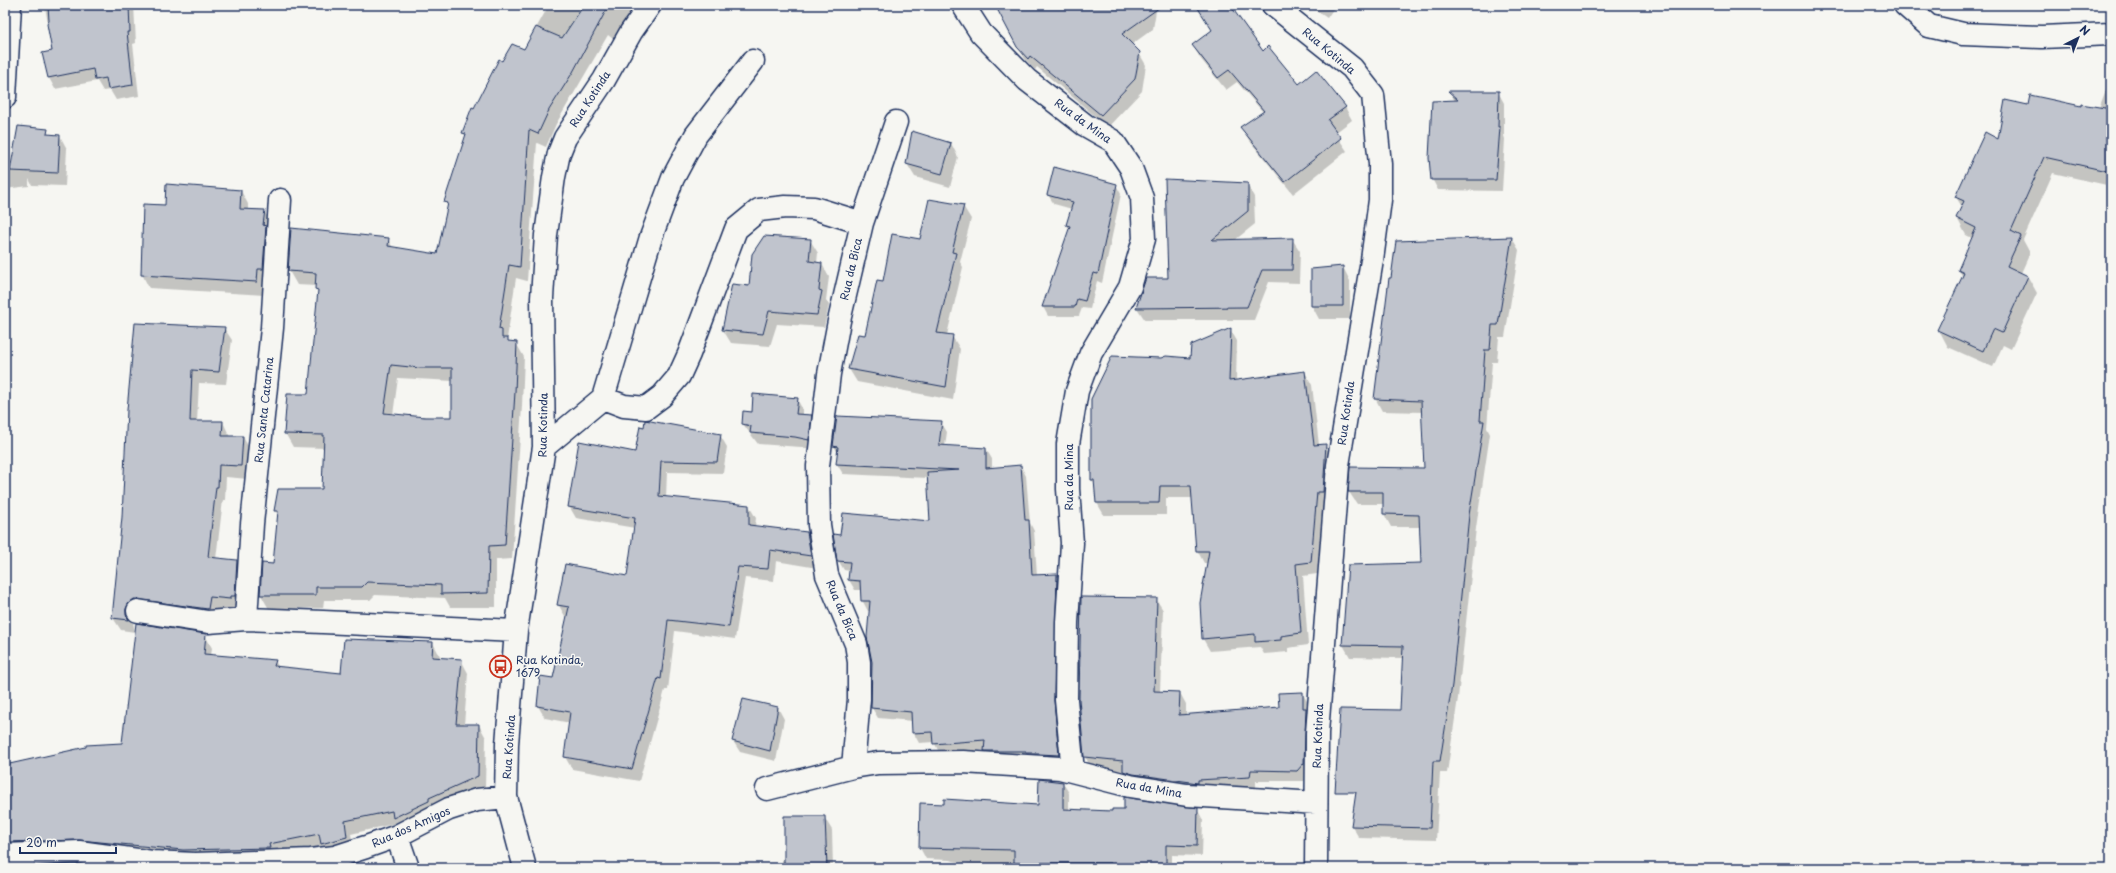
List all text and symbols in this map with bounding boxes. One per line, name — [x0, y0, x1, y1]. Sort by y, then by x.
north arrow — [2058, 18, 2098, 58]
text: N — [2076, 21, 2094, 40]
street label: Rua Kotinda — [1299, 23, 1360, 78]
street label: Rua Kotinda — [565, 67, 614, 131]
street label: Rua da Mina — [1051, 94, 1115, 147]
street label: Rua da Bica — [835, 236, 866, 302]
street label: Rua Santa Catarina — [249, 356, 278, 464]
street label: Rua Kotinda — [1333, 379, 1358, 446]
street label: Rua Kotinda — [533, 392, 552, 458]
street label: Rua da Mina — [1060, 443, 1077, 510]
street label: Rua da Bica — [822, 577, 863, 642]
place label: Rua Kotinda, 1679 — [516, 651, 584, 681]
bus stop icon: Rua Kotinda, 1679 — [488, 653, 514, 679]
street label: Rua Kotinda — [1308, 703, 1327, 769]
street label: Rua Kotinda — [498, 714, 519, 780]
street label: Rua da Mina — [1115, 773, 1184, 802]
street label: Rua dos Amigos — [369, 802, 453, 851]
scale bar — [20, 829, 116, 855]
text: 20 m — [26, 833, 57, 851]

